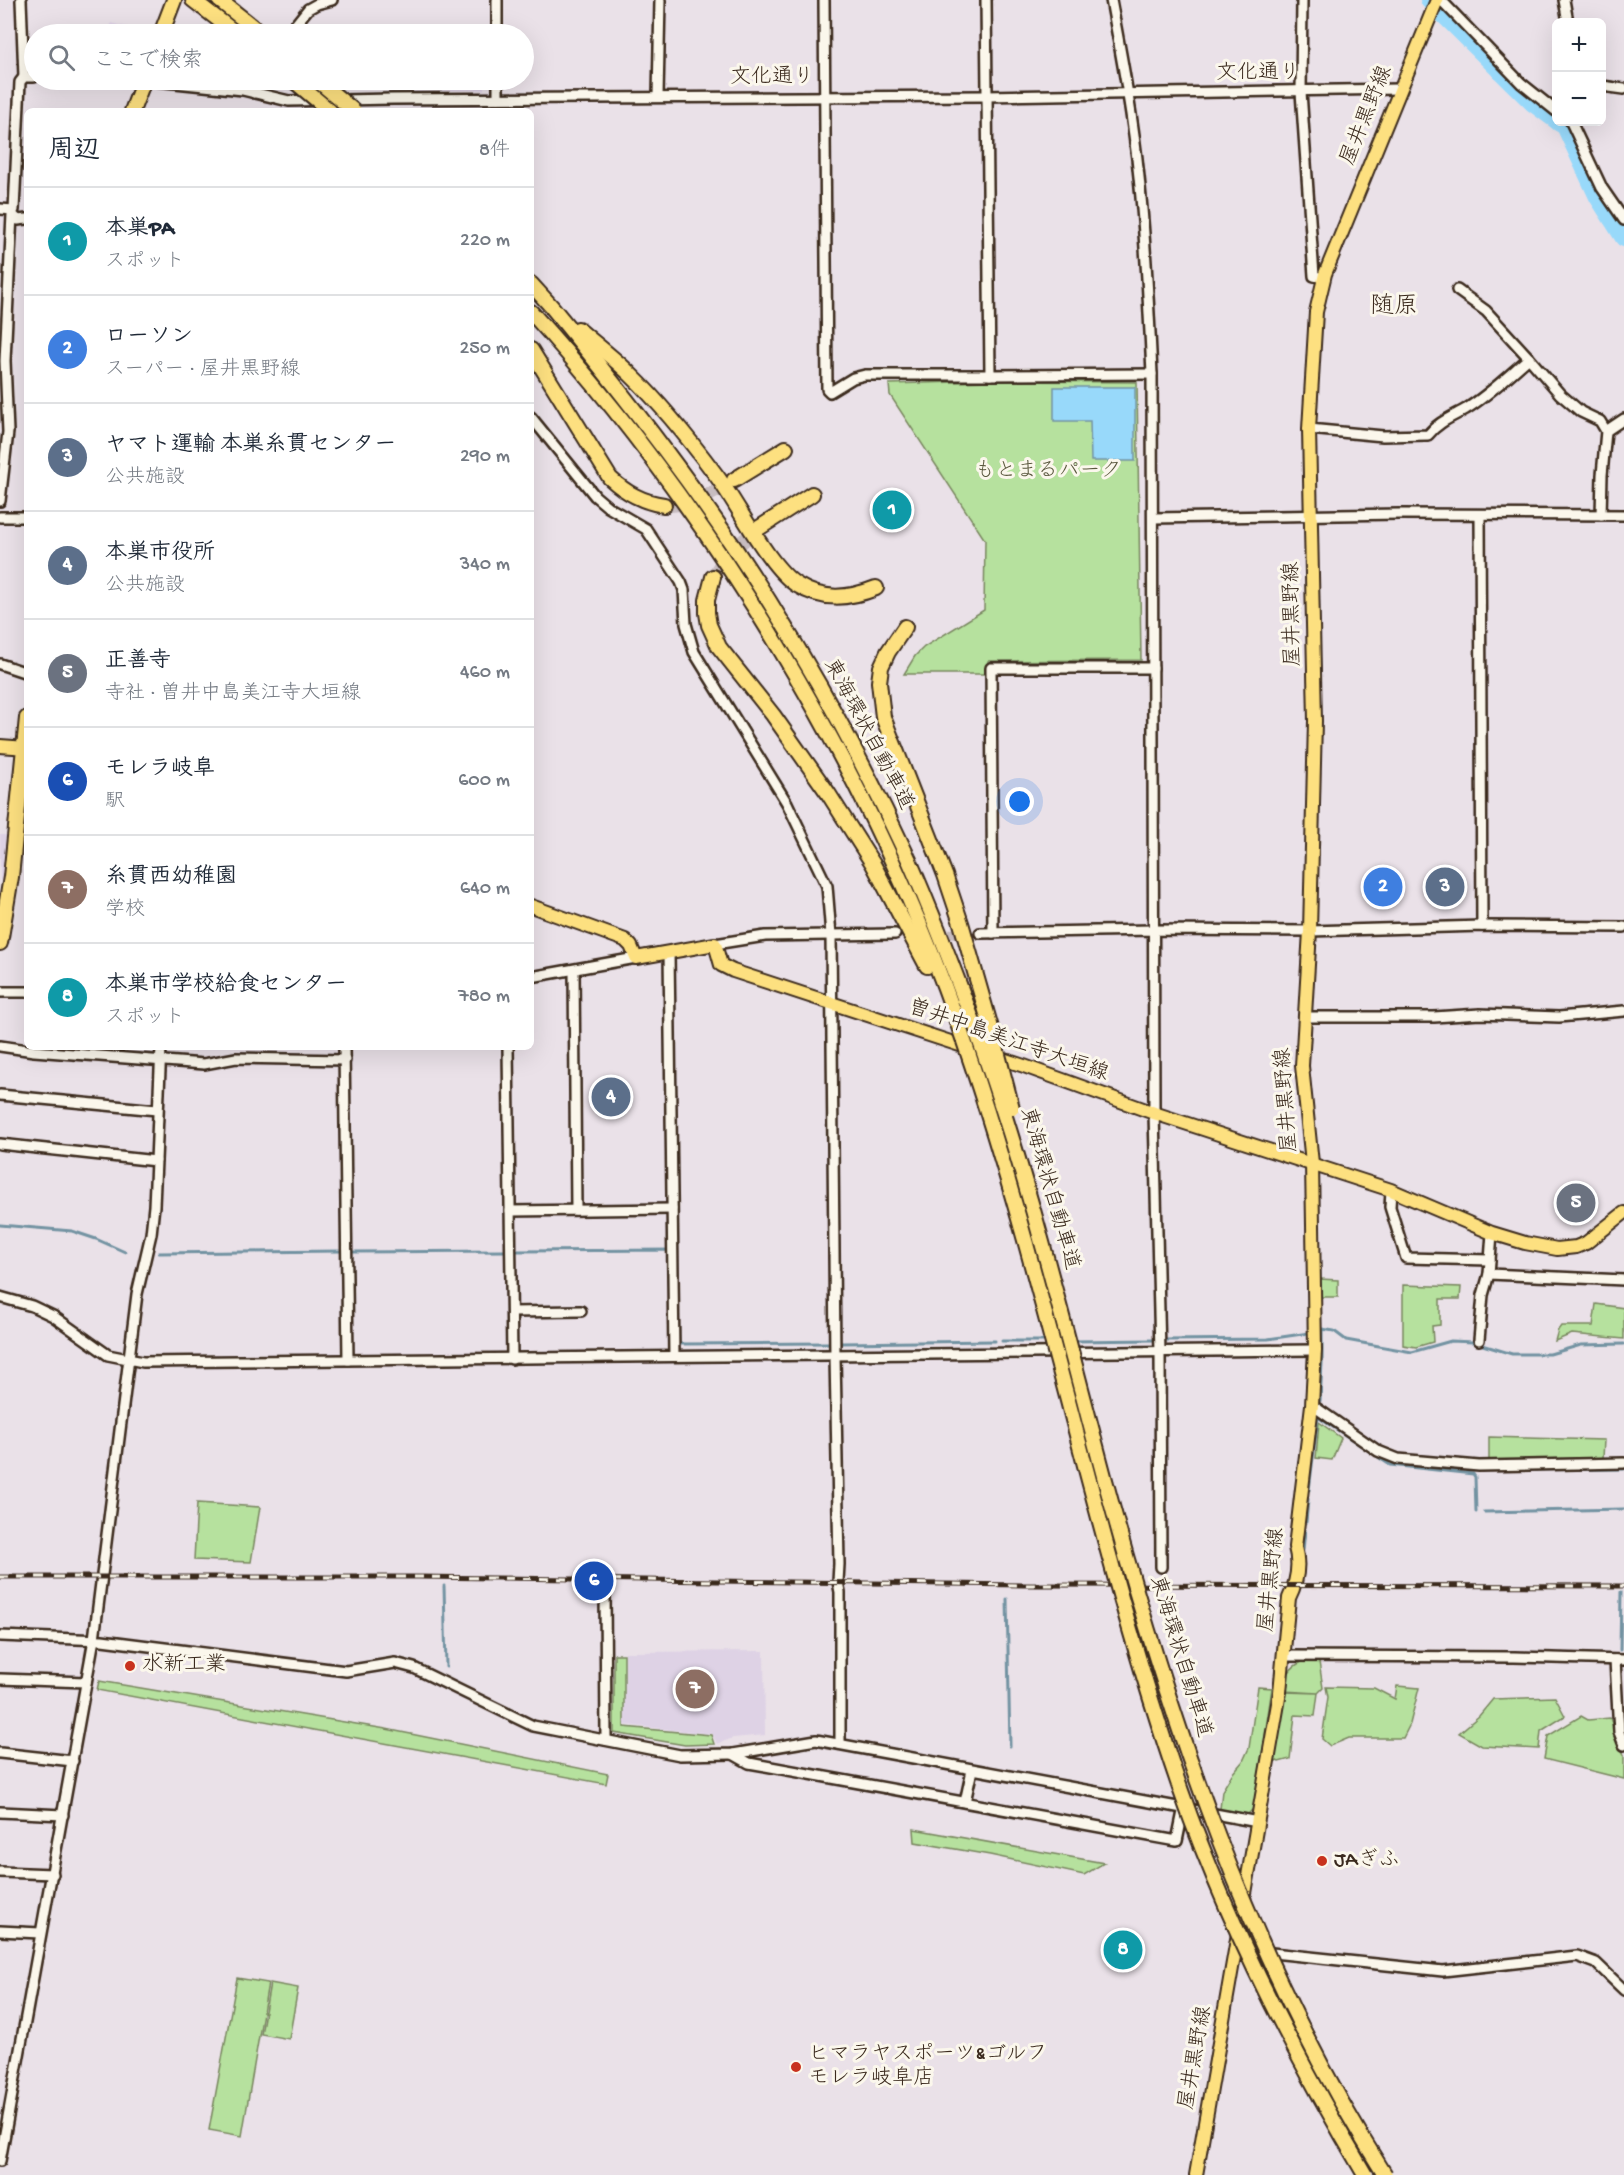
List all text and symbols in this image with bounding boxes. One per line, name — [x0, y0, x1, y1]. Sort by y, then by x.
map controls — [1552, 18, 1606, 126]
button: + — [1552, 18, 1606, 72]
search box — [24, 24, 534, 90]
icon: search — [45, 41, 78, 74]
text: ここで検索 — [93, 49, 203, 75]
street label: 文化通り — [1216, 61, 1300, 87]
street label: 屋井黒野線 — [1335, 62, 1399, 169]
street label: 文化通り — [730, 65, 814, 91]
button: − — [1552, 72, 1606, 126]
text: 周辺 — [48, 137, 100, 168]
text: 8件 — [479, 140, 510, 163]
text: 本巣PA — [105, 217, 174, 243]
text: 1 — [63, 230, 72, 253]
text: 220 m — [460, 230, 510, 253]
text: スポット — [105, 251, 185, 274]
district label: 随原 — [1370, 293, 1418, 322]
text: ローソン — [105, 325, 193, 351]
text: 2 — [63, 338, 72, 361]
text: 250 m — [459, 338, 510, 361]
text: スーパー · 屋井黒野線 — [105, 359, 300, 382]
text: ヤマト運輸 本巣糸貫センター — [105, 433, 396, 459]
text: 3 — [62, 446, 73, 469]
text: 290 m — [460, 446, 510, 469]
park label: もとまるパーク — [975, 459, 1122, 485]
text: 公共施設 — [105, 467, 185, 490]
pin: 1 — [872, 488, 912, 532]
text: 本巣市役所 — [105, 541, 215, 567]
text: 4 — [63, 554, 72, 577]
text: 340 m — [460, 554, 510, 577]
street label: 屋井黒野線 — [1279, 561, 1307, 667]
text: 公共施設 — [105, 575, 185, 598]
text: 正善寺 — [105, 649, 171, 675]
street label: 東海環状自動車道 — [817, 654, 919, 815]
text: 5 — [62, 662, 73, 685]
text: 460 m — [460, 662, 510, 685]
text: 寺社 · 曽井中島美江寺大垣線 — [105, 683, 361, 706]
text: モレラ岐阜 — [105, 757, 215, 783]
text: 6 — [62, 770, 73, 793]
text: 600 m — [458, 770, 510, 793]
your location — [1005, 787, 1034, 816]
text: 駅 — [105, 791, 125, 814]
pin: 2 — [1364, 864, 1402, 910]
pin: 3 — [1426, 864, 1464, 910]
text: 糸貫西幼稚園 — [105, 865, 237, 891]
text: 7 — [62, 878, 73, 901]
text: 640 m — [460, 878, 510, 901]
text: 学校 — [105, 899, 145, 922]
text: 本巣市学校給食センター — [105, 973, 347, 999]
text: 8 — [62, 986, 73, 1009]
text: 780 m — [458, 986, 510, 1009]
street label: 曽井中島美江寺大垣線 — [905, 994, 1112, 1088]
text: スポット — [105, 1007, 185, 1030]
street label: 屋井黒野線 — [1270, 1047, 1304, 1153]
pin: 4 — [592, 1074, 630, 1120]
street label: 東海環状自動車道 — [1013, 1104, 1085, 1273]
pin: 5 — [1556, 1180, 1596, 1226]
street label: 屋井黒野線 — [1253, 1526, 1291, 1634]
pin: 6 — [574, 1558, 614, 1604]
street label: 東海環状自動車道 — [1142, 1572, 1217, 1741]
place label: 水新工業 — [142, 1653, 226, 1679]
marker: 水新工業 — [123, 1659, 137, 1673]
pin: 7 — [676, 1666, 714, 1712]
place label: JAぎふ — [1334, 1848, 1400, 1874]
marker: JAぎふ — [1315, 1854, 1329, 1868]
pin: 8 — [1104, 1928, 1142, 1972]
street label: 屋井黒野線 — [1174, 2004, 1218, 2112]
place label: ヒマラヤスポーツ&ゴルフ モレラ岐阜店 — [808, 2043, 1047, 2092]
marker: ヒマラヤスポーツ&ゴルフ モレラ岐阜店 — [789, 2060, 803, 2074]

